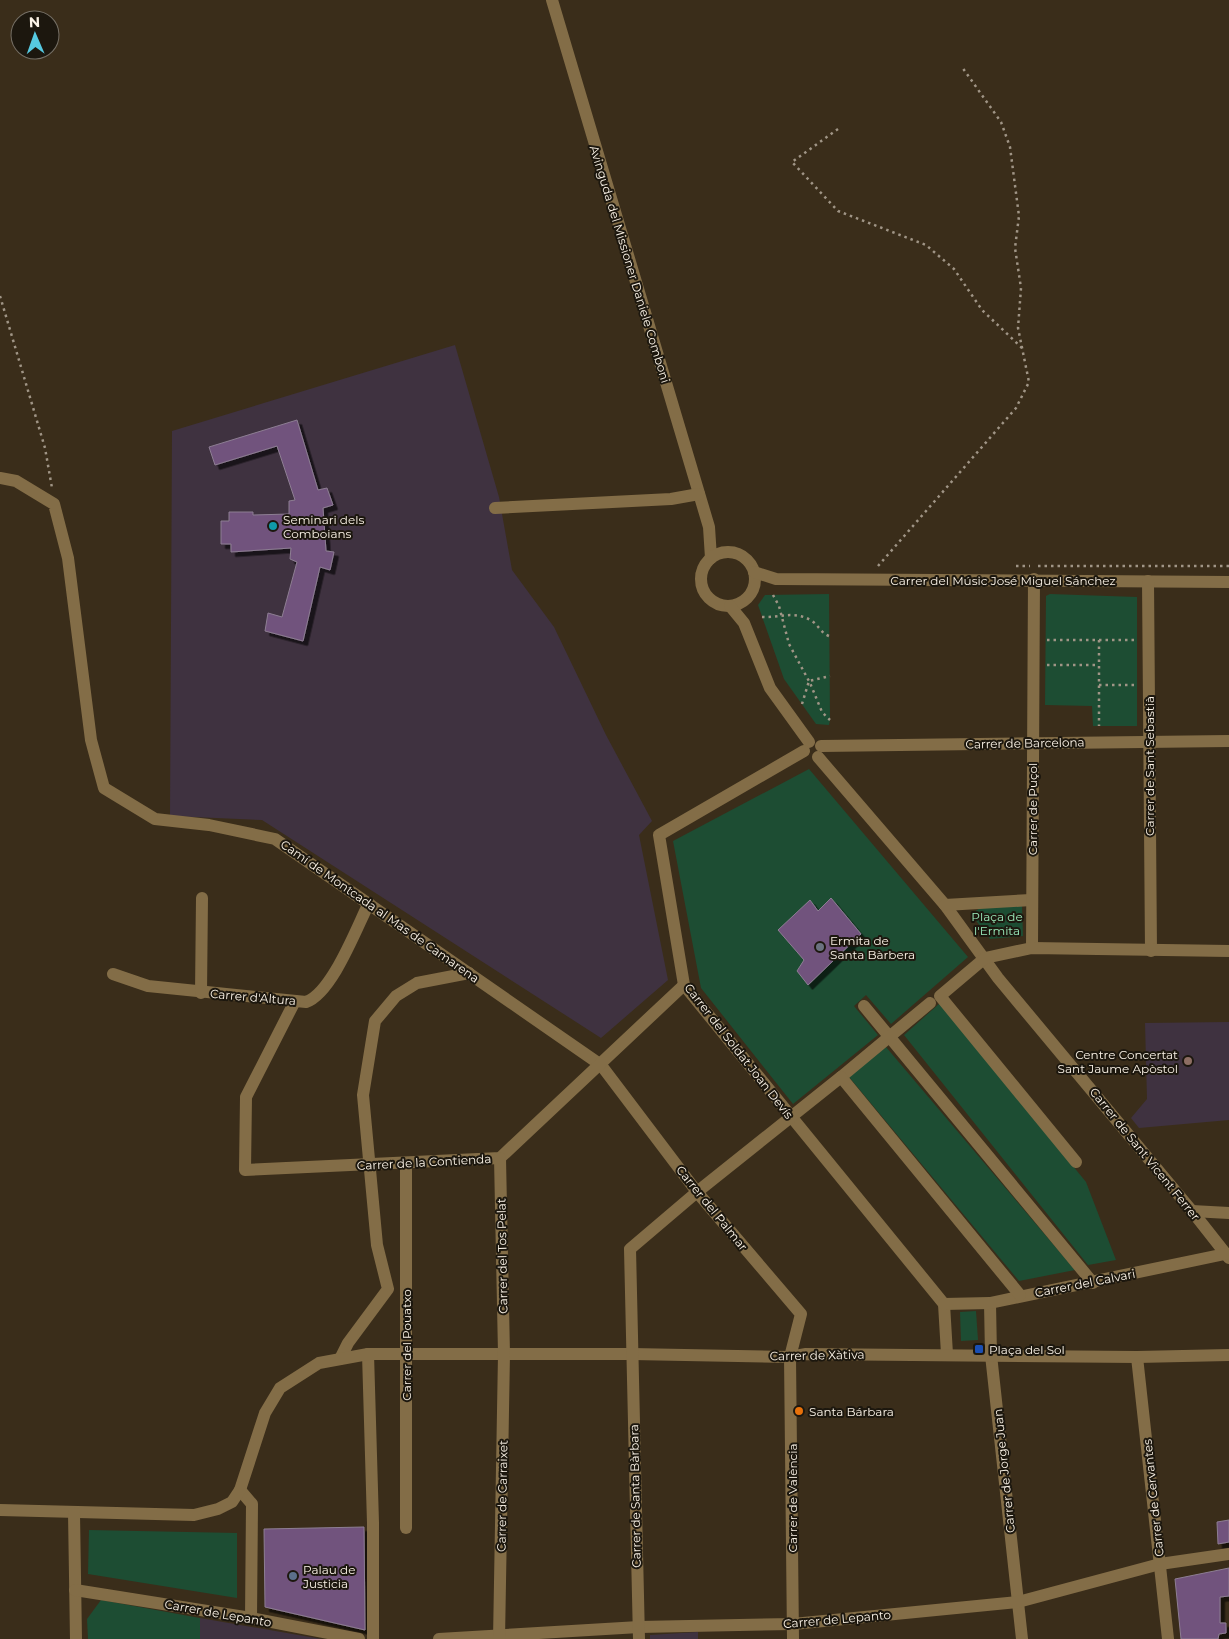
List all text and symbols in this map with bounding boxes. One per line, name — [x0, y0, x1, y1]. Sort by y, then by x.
north arrow — [10, 10, 60, 60]
text: N — [29, 13, 41, 31]
street label: Avinguda del Missioner Daniele Comboni — [587, 143, 673, 385]
place label: Seminari dels Comboians — [283, 512, 364, 541]
marker: Seminari dels Comboians — [267, 520, 279, 532]
street label: Carrer del Músic José Miguel Sánchez — [890, 573, 1116, 588]
street label: Carrer de Sant Sebastià — [1142, 696, 1157, 836]
street label: Carrer de Barcelona — [965, 734, 1085, 752]
street label: Carrer de Puçol — [1025, 763, 1040, 855]
street label: Camí de Montcada al Mas de Camarena — [278, 836, 482, 986]
park label: Plaça de l'Ermita — [971, 909, 1023, 938]
place label: Ermita de Santa Bàrbera — [830, 933, 915, 962]
marker: Ermita de Santa Bàrbera — [814, 941, 826, 953]
street label: Carrer del Soldat Joan Devís — [681, 980, 797, 1122]
street label: Carrer d'Altura — [209, 986, 297, 1008]
place label: Centre Concertat Sant Jaume Apòstol — [1058, 1047, 1178, 1076]
marker: Centre Concertat Sant Jaume Apòstol — [1182, 1055, 1194, 1067]
street label: Carrer de Sant Vicent Ferrer — [1087, 1085, 1203, 1224]
street label: Carrer de la Contienda — [356, 1151, 492, 1173]
street label: Carrer del Palmar — [673, 1162, 751, 1254]
street label: Carrer del Tos Pelat — [493, 1198, 511, 1314]
street label: Carrer del Calvari — [1034, 1266, 1136, 1300]
street label: Carrer del Pouatxo — [399, 1289, 414, 1401]
place label: Plaça del Sol — [989, 1342, 1065, 1357]
marker: Plaça del Sol — [973, 1343, 985, 1355]
street label: Carrer de Xàtiva — [769, 1347, 865, 1363]
place label: Santa Bárbara — [809, 1404, 894, 1419]
marker: Santa Bárbara — [793, 1405, 805, 1417]
street label: Carrer de Jorge Juan — [990, 1408, 1018, 1534]
street label: Carrer de Santa Bàrbara — [626, 1424, 644, 1568]
street label: Carrer de Cervantes — [1139, 1438, 1167, 1558]
street label: Carrer de Carraixet — [494, 1440, 510, 1552]
street label: Carrer de València — [785, 1444, 800, 1552]
place label: Palau de Justicia — [302, 1562, 355, 1591]
marker: Palau de Justicia — [287, 1570, 299, 1582]
street label: Carrer de Lepanto — [163, 1596, 273, 1630]
street label: Carrer de Lepanto — [782, 1607, 892, 1631]

